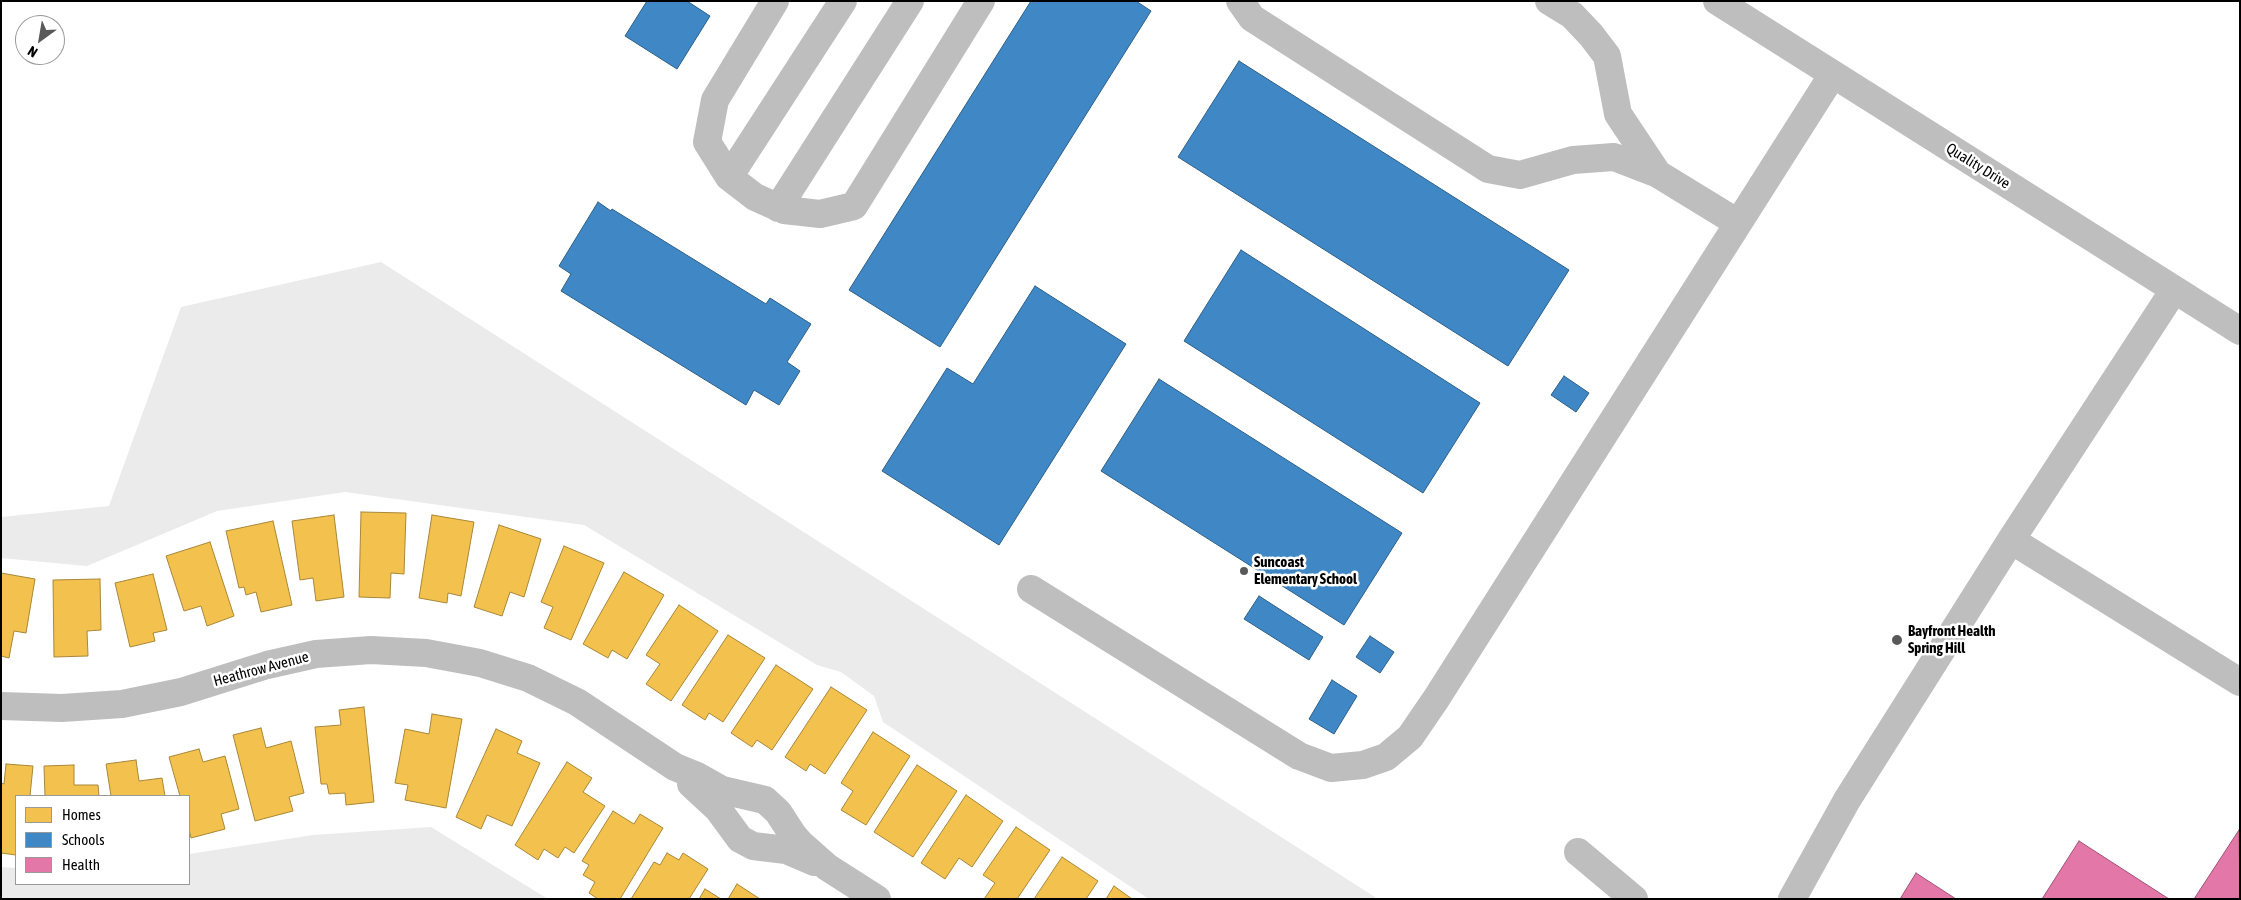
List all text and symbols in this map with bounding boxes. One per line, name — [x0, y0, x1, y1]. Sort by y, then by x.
north arrow — [15, 15, 65, 65]
text: N — [25, 43, 40, 61]
street label: Quality Drive — [1943, 139, 2013, 193]
place label: Suncoast Elementary School — [1254, 553, 1357, 588]
marker: Suncoast Elementary School — [1238, 565, 1250, 577]
place label: Bayfront Health Spring Hill — [1908, 622, 1996, 657]
marker: Bayfront Health Spring Hill — [1890, 633, 1904, 647]
street label: Heathrow Avenue — [211, 648, 311, 690]
legend — [15, 795, 190, 885]
text: Homes — [62, 806, 101, 823]
text: Schools — [62, 831, 105, 848]
text: Health — [62, 856, 100, 873]

